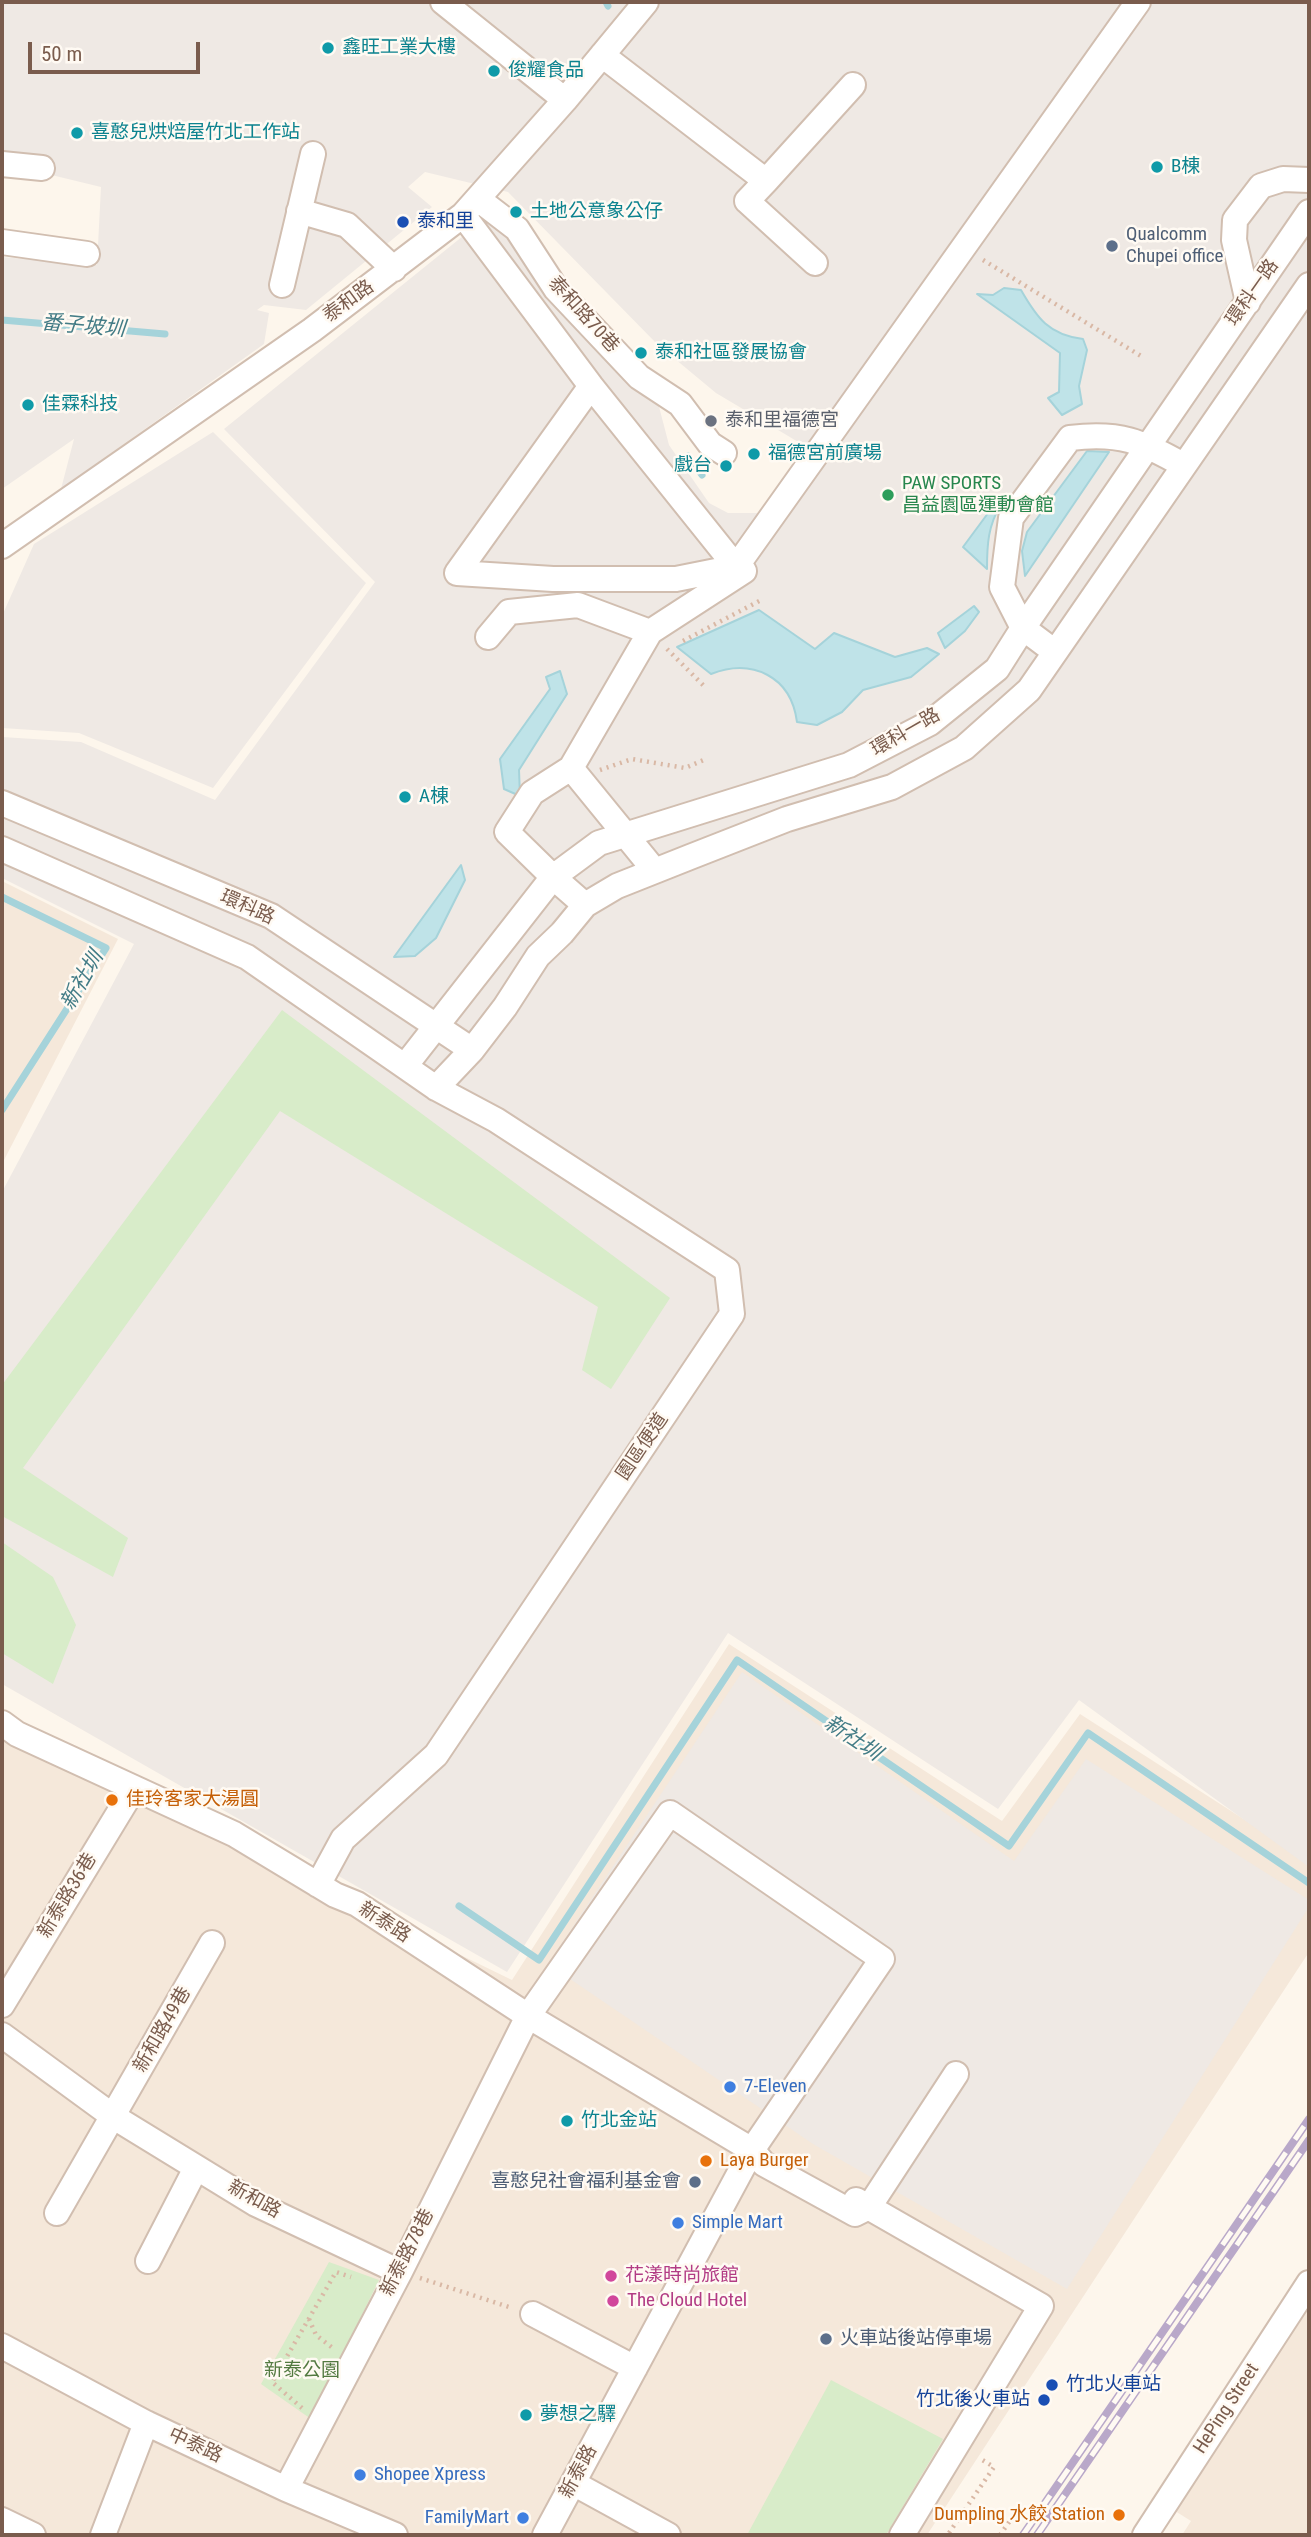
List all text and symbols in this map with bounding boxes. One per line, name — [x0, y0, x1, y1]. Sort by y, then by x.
scale bar — [32, 28, 203, 72]
place label: 鑫旺工業大樓 — [342, 37, 456, 59]
marker: 鑫旺工業大樓 — [320, 40, 336, 56]
text: 50 m — [41, 42, 82, 66]
place label: 俊耀食品 — [508, 60, 584, 82]
marker: 俊耀食品 — [486, 63, 502, 79]
place label: 喜憨兒烘焙屋竹北工作站 — [91, 122, 300, 144]
marker: 喜憨兒烘焙屋竹北工作站 — [69, 125, 85, 141]
place label: B棟 — [1171, 156, 1200, 178]
marker: B棟 — [1149, 159, 1165, 175]
place label: 土地公意象公仔 — [530, 201, 663, 223]
marker: 土地公意象公仔 — [508, 204, 524, 220]
place label: 泰和里 — [417, 211, 474, 233]
marker: 泰和里 — [395, 214, 411, 230]
place label: Qualcomm Chupei office — [1126, 224, 1223, 268]
marker: Qualcomm Chupei office — [1104, 238, 1120, 254]
street label: 環科一路 — [1222, 255, 1284, 331]
street label: 泰和路70巷 — [543, 272, 623, 358]
street label: 泰和路 — [319, 276, 379, 328]
water label: 番子坡圳 — [40, 311, 126, 343]
place label: 泰和社區發展協會 — [655, 342, 807, 364]
marker: 泰和社區發展協會 — [633, 345, 649, 361]
place label: 佳霖科技 — [42, 394, 118, 416]
marker: 佳霖科技 — [20, 397, 36, 413]
place label: 泰和里福德宮 — [725, 410, 839, 432]
marker: 泰和里福德宮 — [703, 413, 719, 429]
place label: 福德宮前廣場 — [768, 443, 882, 465]
marker: 福德宮前廣場 — [746, 446, 762, 462]
place label: 戲台 — [674, 455, 712, 477]
marker: 戲台 — [718, 458, 734, 474]
place label: PAW SPORTS 昌益園區運動會館 — [902, 473, 1054, 517]
marker: PAW SPORTS 昌益園區運動會館 — [880, 487, 896, 503]
street label: 環科一路 — [867, 704, 945, 762]
place label: A棟 — [419, 786, 449, 808]
marker: A棟 — [397, 789, 413, 805]
street label: 環科路 — [216, 886, 278, 930]
water label: 新社圳 — [56, 947, 110, 1015]
street label: 園區便道 — [612, 1409, 674, 1485]
water label: 新社圳 — [819, 1711, 885, 1767]
place label: 佳玲客家大湯圓 — [126, 1789, 259, 1811]
marker: 佳玲客家大湯圓 — [104, 1792, 120, 1808]
street label: 新泰路36巷 — [34, 1850, 102, 1942]
street label: 新泰路 — [354, 1898, 414, 1948]
street label: 新和路49巷 — [129, 1983, 197, 2077]
place label: 7-Eleven — [744, 2076, 807, 2098]
marker: 7-Eleven — [722, 2079, 738, 2095]
place label: 竹北金站 — [581, 2110, 657, 2132]
marker: 竹北金站 — [559, 2113, 575, 2129]
place label: Laya Burger — [720, 2150, 808, 2172]
marker: Laya Burger — [698, 2153, 714, 2169]
place label: 喜憨兒社會福利基金會 — [491, 2171, 681, 2193]
marker: 喜憨兒社會福利基金會 — [687, 2174, 703, 2190]
street label: 新和路 — [224, 2176, 284, 2224]
street label: 新泰路78巷 — [376, 2206, 440, 2300]
place label: Simple Mart — [692, 2212, 783, 2234]
marker: Simple Mart — [670, 2215, 686, 2231]
place label: 花漾時尚旅館 — [625, 2265, 739, 2287]
marker: 花漾時尚旅館 — [603, 2268, 619, 2284]
place label: The Cloud Hotel — [627, 2290, 747, 2312]
marker: The Cloud Hotel — [605, 2293, 621, 2309]
place label: 火車站後站停車場 — [840, 2328, 992, 2350]
marker: 火車站後站停車場 — [818, 2331, 834, 2347]
park label: 新泰公園 — [264, 2360, 340, 2382]
street label: HePing Street — [1189, 2360, 1265, 2458]
place label: 竹北火車站 — [1066, 2374, 1161, 2396]
marker: 竹北火車站 — [1044, 2377, 1060, 2393]
place label: 竹北後火車站 — [916, 2389, 1030, 2411]
marker: 竹北後火車站 — [1036, 2392, 1052, 2408]
place label: 夢想之驛 — [540, 2404, 616, 2426]
marker: 夢想之驛 — [518, 2407, 534, 2423]
street label: 中泰路 — [164, 2424, 226, 2468]
street label: 新泰路 — [556, 2441, 602, 2503]
place label: Shopee Xpress — [374, 2464, 486, 2486]
marker: Shopee Xpress — [352, 2467, 368, 2483]
place label: Dumpling 水餃 Station — [934, 2504, 1105, 2526]
place label: FamilyMart — [425, 2507, 509, 2529]
marker: Dumpling 水餃 Station — [1111, 2507, 1127, 2523]
marker: FamilyMart — [515, 2510, 531, 2526]

